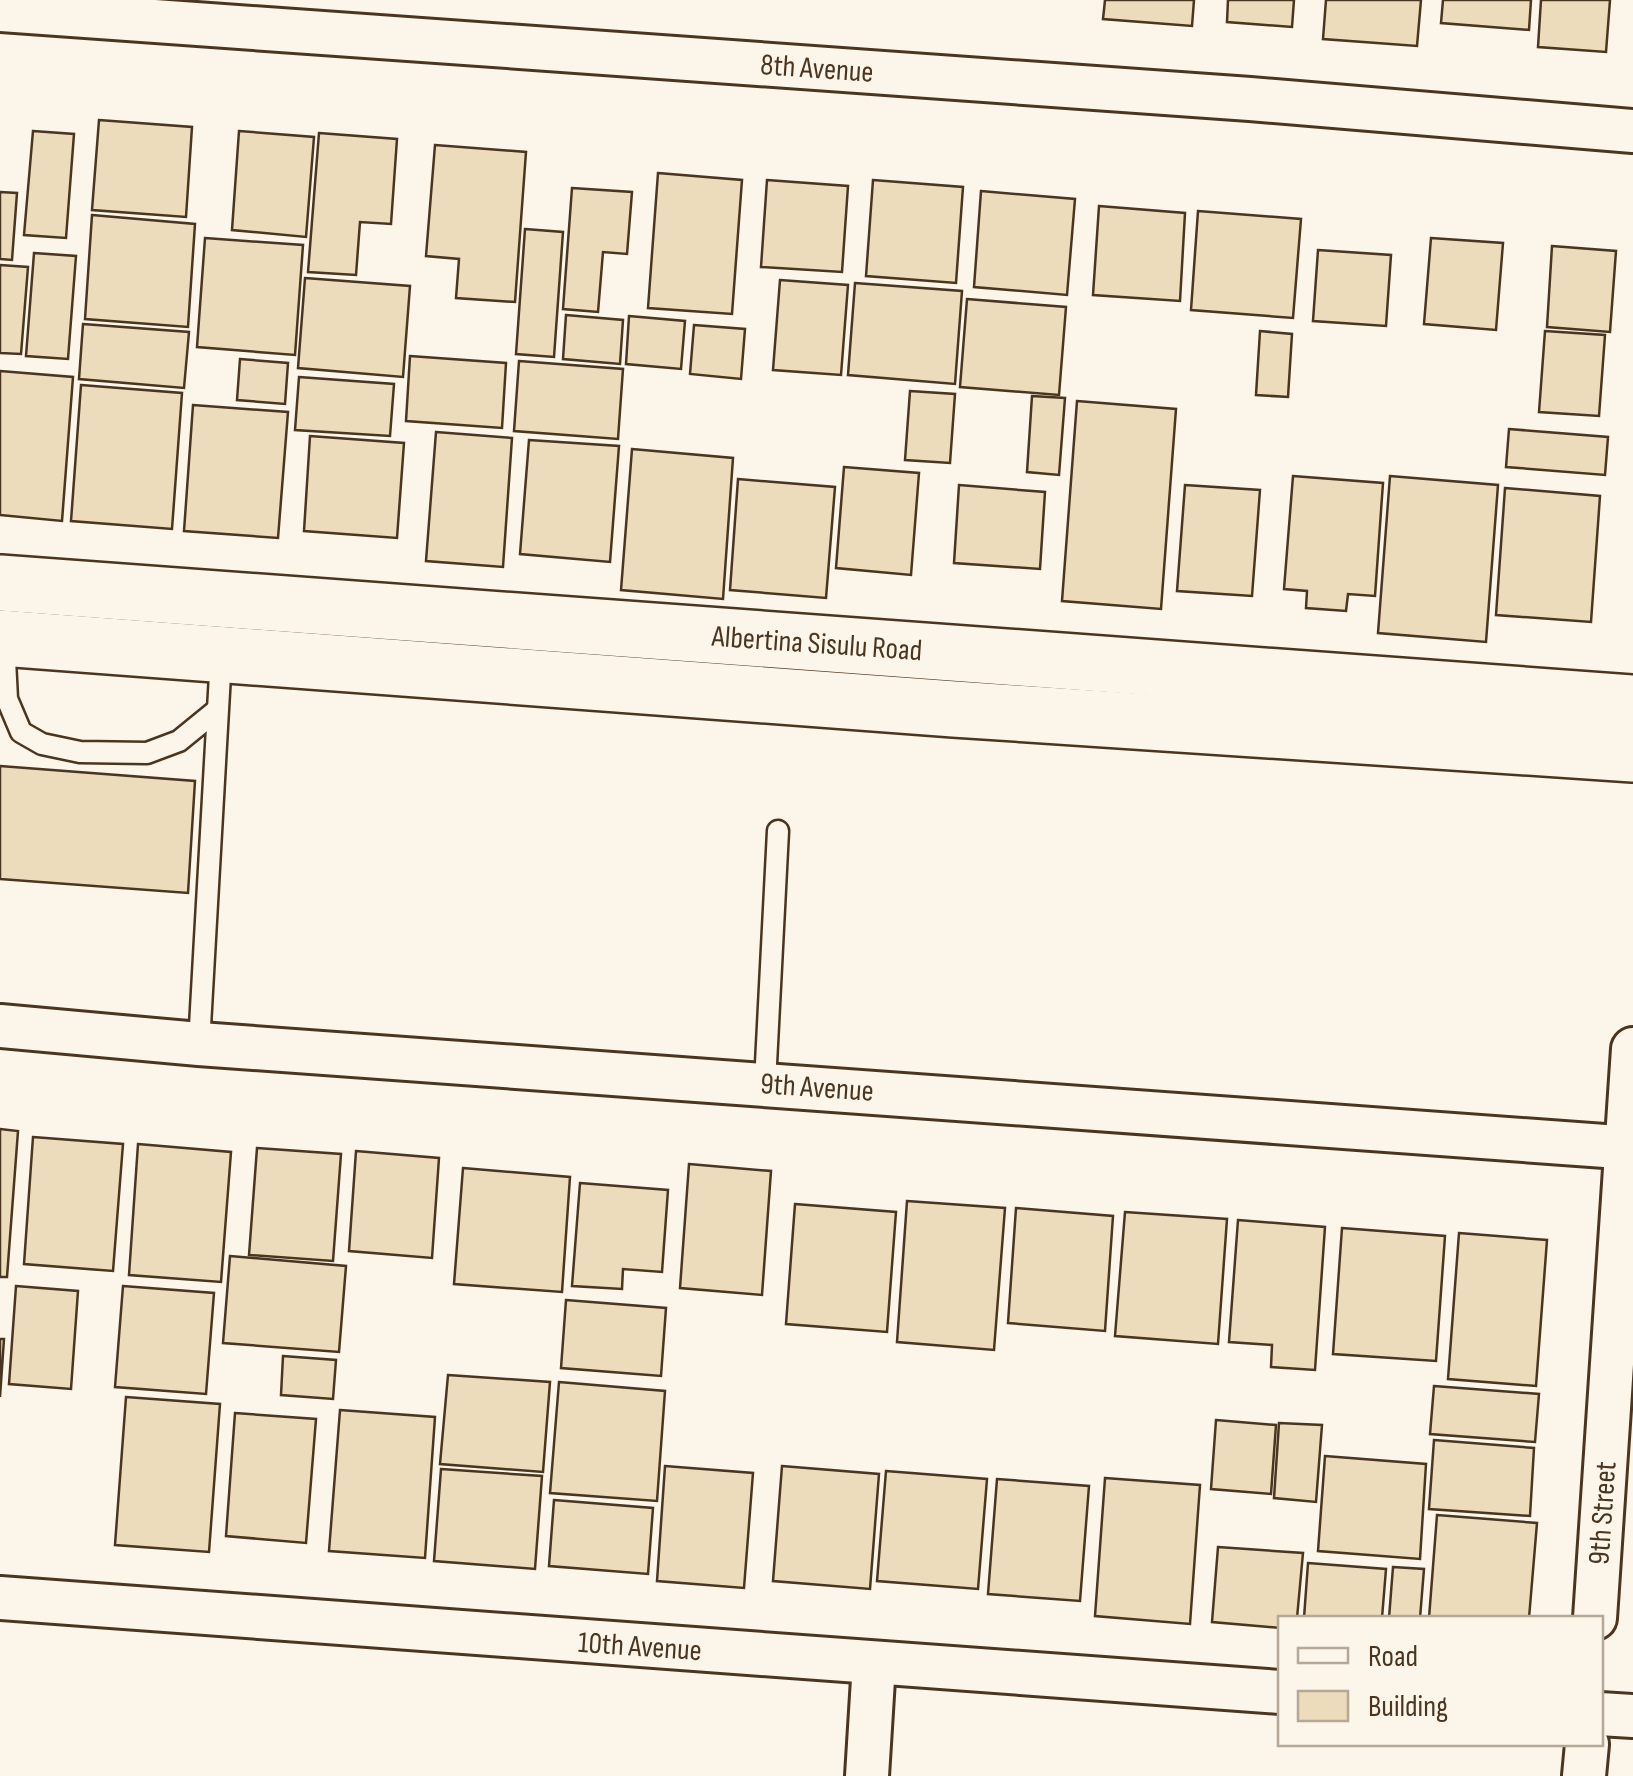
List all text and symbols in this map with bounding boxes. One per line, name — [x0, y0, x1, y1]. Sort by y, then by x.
street label: 8th Avenue — [759, 47, 875, 91]
street label: Albertina Sisulu Road — [710, 619, 923, 669]
street label: 9th Avenue — [759, 1066, 875, 1110]
street label: 9th Street — [1581, 1460, 1625, 1566]
legend — [1278, 1616, 1603, 1746]
street label: 10th Avenue — [577, 1625, 703, 1669]
text: Road — [1368, 1639, 1418, 1675]
text: Building — [1368, 1689, 1448, 1725]

